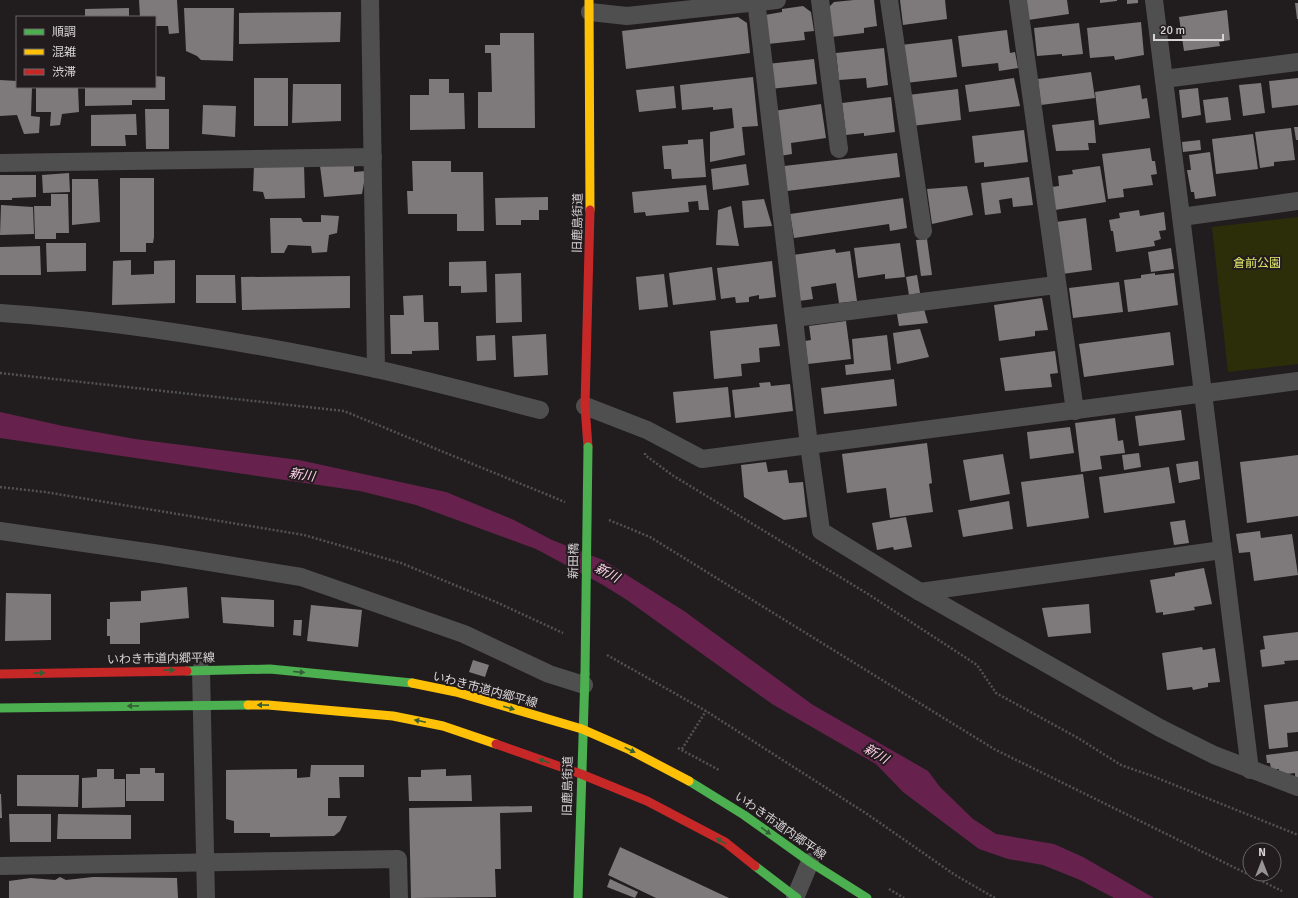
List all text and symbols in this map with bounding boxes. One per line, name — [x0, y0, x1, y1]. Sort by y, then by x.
legend — [16, 16, 156, 88]
scale bar — [1154, 16, 1223, 42]
text: 20 m — [1160, 23, 1185, 38]
text: 順調 — [52, 25, 76, 40]
text: 混雑 — [52, 45, 76, 60]
text: 渋滞 — [52, 65, 76, 80]
street label: 旧鹿島街道 — [570, 193, 586, 253]
park label: 倉前公園 — [1233, 256, 1281, 271]
water label: 新川 — [288, 465, 318, 485]
street label: 新田橋 — [566, 543, 582, 579]
water label: 新川 — [592, 560, 624, 587]
street label: いわき市道内郷平線 — [107, 651, 215, 667]
one-way arrow — [163, 667, 176, 673]
one-way arrow — [293, 668, 305, 675]
street label: いわき市道内郷平線 — [431, 669, 539, 711]
one-way arrow — [33, 670, 46, 676]
one-way arrow — [257, 702, 269, 709]
one-way arrow — [126, 703, 139, 709]
one-way arrow — [503, 705, 515, 711]
one-way arrow — [414, 718, 427, 724]
water label: 新川 — [861, 741, 893, 768]
one-way arrow — [625, 747, 636, 753]
street label: 旧鹿島街道 — [560, 756, 576, 816]
one-way arrow — [538, 757, 550, 763]
street label: いわき市道内郷平線 — [731, 789, 829, 863]
one-way arrow — [761, 827, 771, 835]
one-way arrow — [715, 837, 727, 844]
north arrow — [1242, 842, 1282, 882]
text: N — [1258, 846, 1266, 859]

